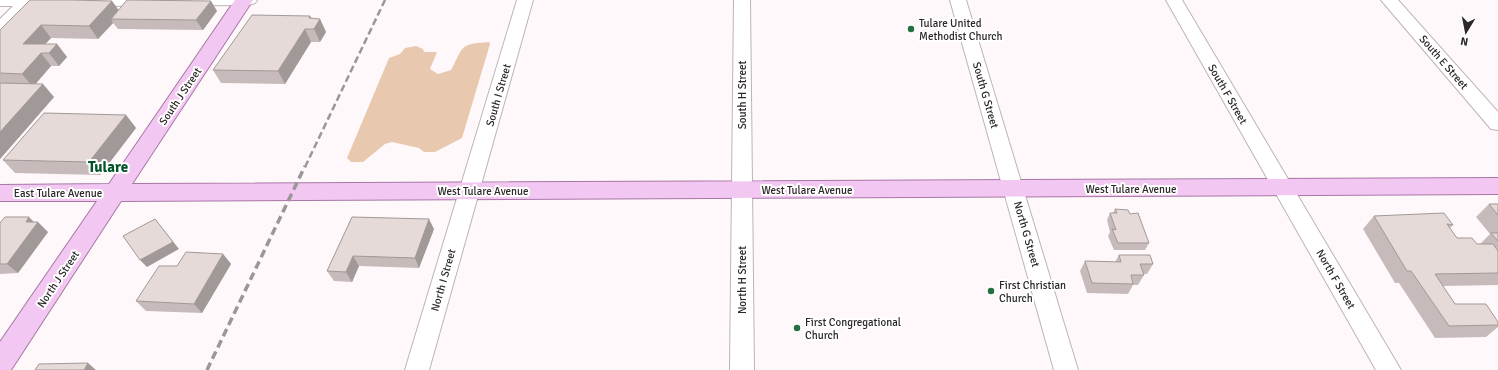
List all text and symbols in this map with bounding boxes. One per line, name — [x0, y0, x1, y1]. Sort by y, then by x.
north arrow — [1446, 12, 1486, 52]
place label: Tulare United Methodist Church — [919, 17, 1002, 43]
marker: Tulare United Methodist Church — [906, 24, 916, 34]
street label: South E Street — [1417, 33, 1471, 92]
text: N — [1459, 34, 1469, 48]
street label: South H Street — [736, 61, 749, 129]
street label: South G Street — [970, 61, 1001, 130]
street label: South I Street — [483, 62, 514, 128]
street label: South F Street — [1205, 62, 1250, 127]
street label: South J Street — [157, 65, 204, 127]
district label: Tulare — [88, 158, 128, 176]
street label: West Tulare Avenue — [1085, 183, 1177, 196]
street label: West Tulare Avenue — [761, 184, 853, 197]
street label: West Tulare Avenue — [437, 185, 529, 198]
street label: East Tulare Avenue — [14, 187, 102, 200]
street label: North G Street — [1011, 200, 1042, 269]
street label: North H Street — [736, 246, 749, 314]
street label: North I Street — [428, 247, 459, 313]
street label: North F Street — [1313, 247, 1358, 311]
street label: North J Street — [35, 248, 82, 310]
place label: First Christian Church — [999, 279, 1066, 305]
marker: First Christian Church — [986, 286, 996, 296]
place label: First Congregational Church — [805, 316, 901, 342]
marker: First Congregational Church — [792, 323, 802, 333]

